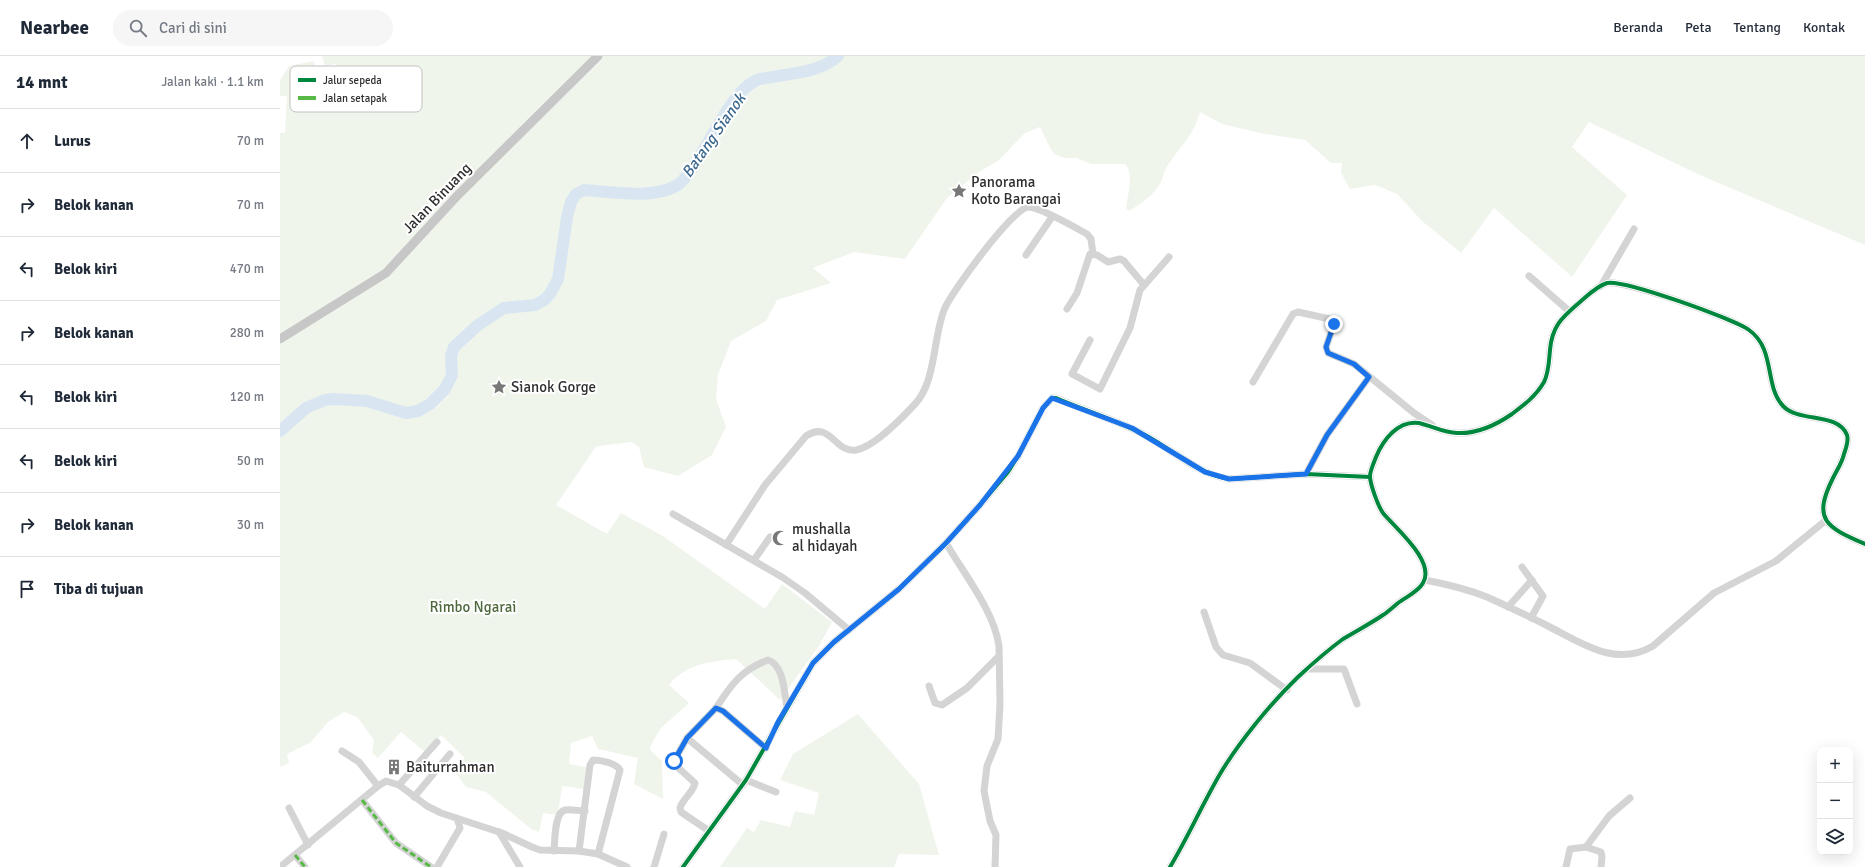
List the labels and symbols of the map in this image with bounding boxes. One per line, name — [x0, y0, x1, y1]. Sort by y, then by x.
legend — [290, 66, 422, 112]
text: Jalur sepeda — [323, 74, 382, 87]
water label: Batang Sianok — [677, 88, 751, 182]
text: Jalan setapak — [323, 92, 388, 105]
street label: Jalan Binuang — [399, 159, 475, 237]
place label: Panorama Koto Barangai — [971, 173, 1061, 208]
place icon: Panorama Koto Barangai — [950, 182, 968, 200]
route end — [1325, 315, 1343, 333]
place icon: Sianok Gorge — [490, 378, 508, 396]
place label: Sianok Gorge — [511, 378, 596, 396]
place label: mushalla al hidayah — [792, 520, 858, 555]
mosque icon: mushalla al hidayah — [771, 529, 789, 547]
park label: Rimbo Ngarai — [430, 598, 516, 616]
route start — [665, 752, 683, 770]
building icon: Baiturrahman — [385, 758, 403, 776]
place label: Baiturrahman — [406, 758, 495, 776]

